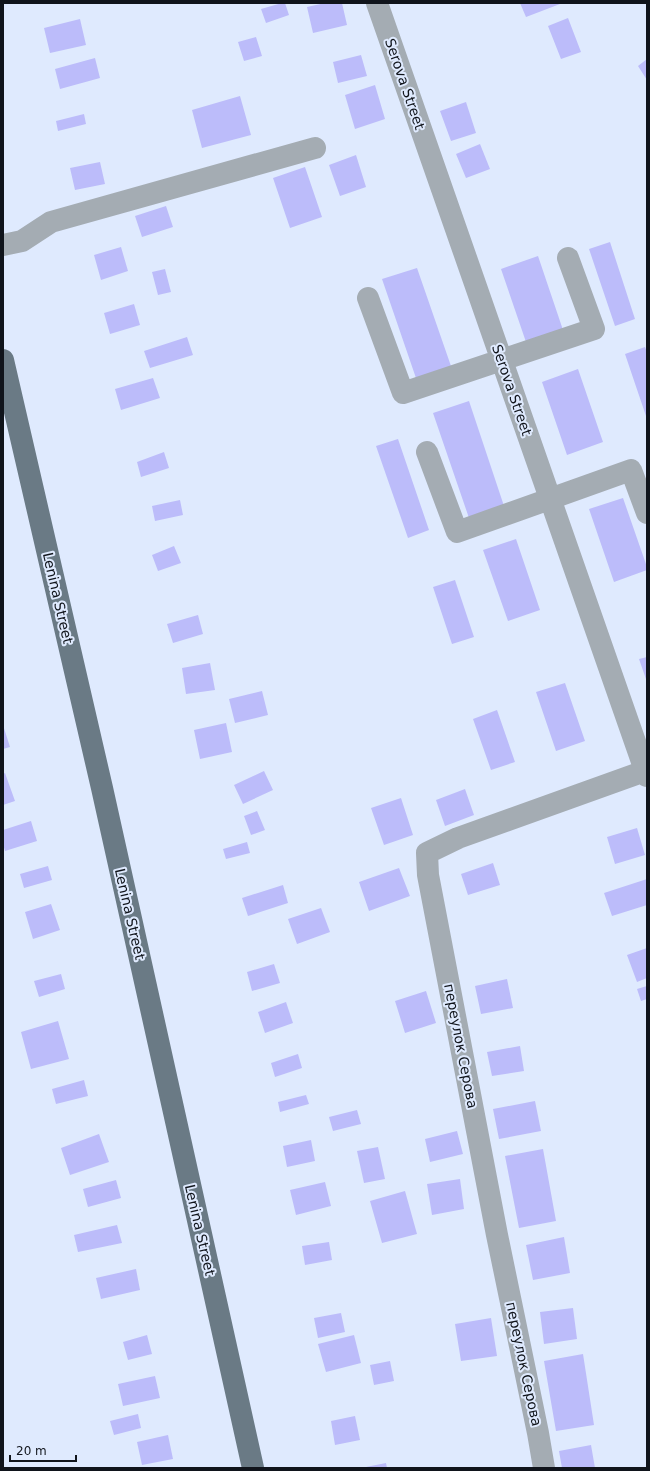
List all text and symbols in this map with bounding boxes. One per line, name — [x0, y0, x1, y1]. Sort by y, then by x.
street label: Serova Street — [382, 36, 428, 132]
street label: Serova Street — [489, 342, 535, 438]
street label: Lenina Street — [40, 551, 76, 646]
street label: Lenina Street — [112, 867, 148, 962]
street label: переулок Серова — [441, 982, 481, 1110]
street label: Lenina Street — [182, 1183, 218, 1278]
street label: переулок Серова — [503, 1300, 545, 1428]
scale bar — [10, 1437, 76, 1463]
text: 20 m — [16, 1444, 47, 1458]

